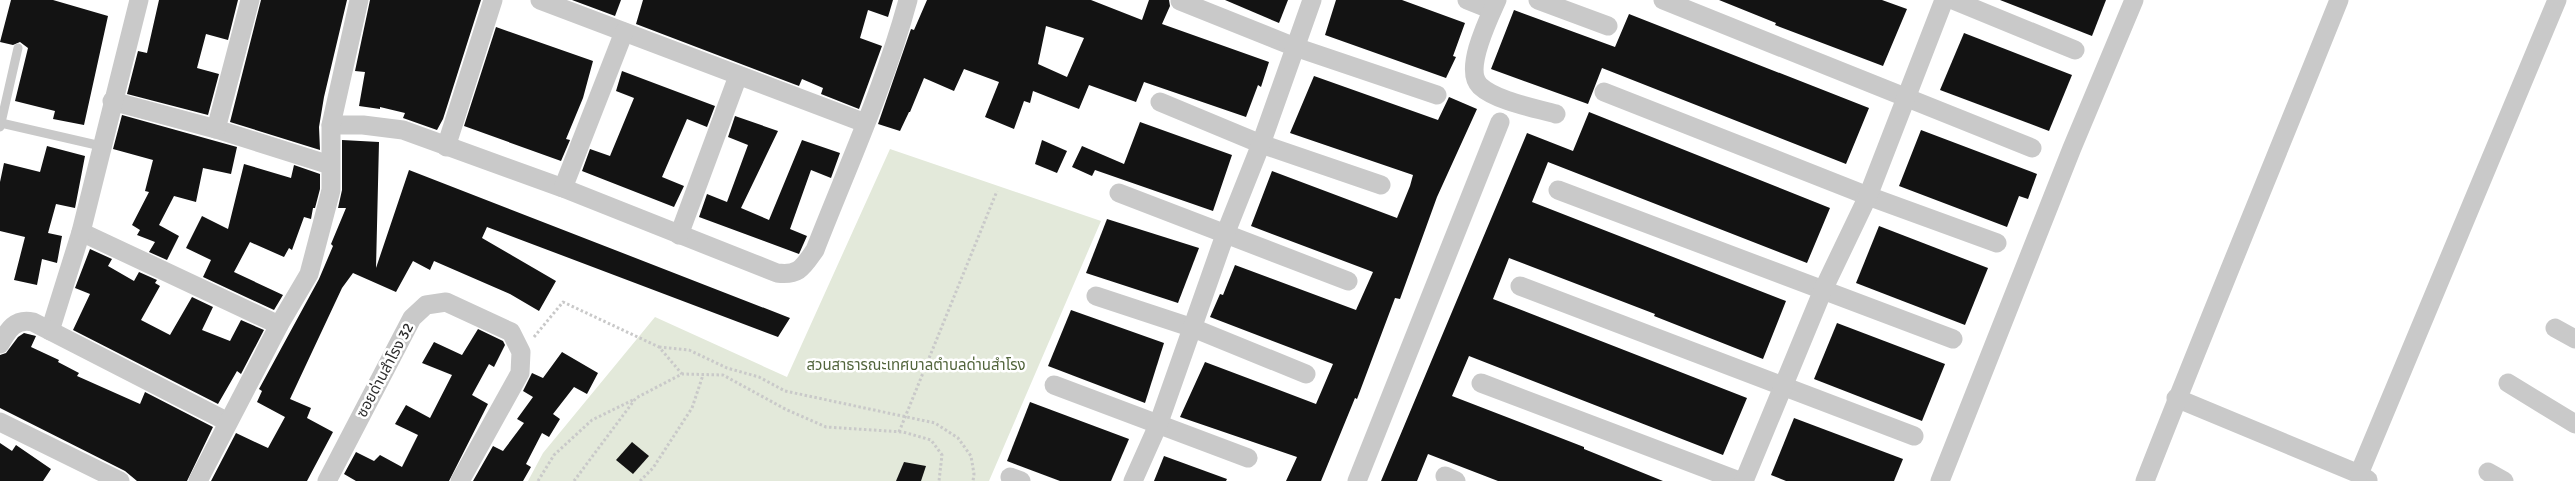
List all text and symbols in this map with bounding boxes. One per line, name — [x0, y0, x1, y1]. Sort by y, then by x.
street label: ซอยด่านสำโรง 32 — [353, 320, 417, 420]
park label: สวนสาธารณะเทศบาลตำบลด่านสำโรง — [806, 356, 1026, 374]

